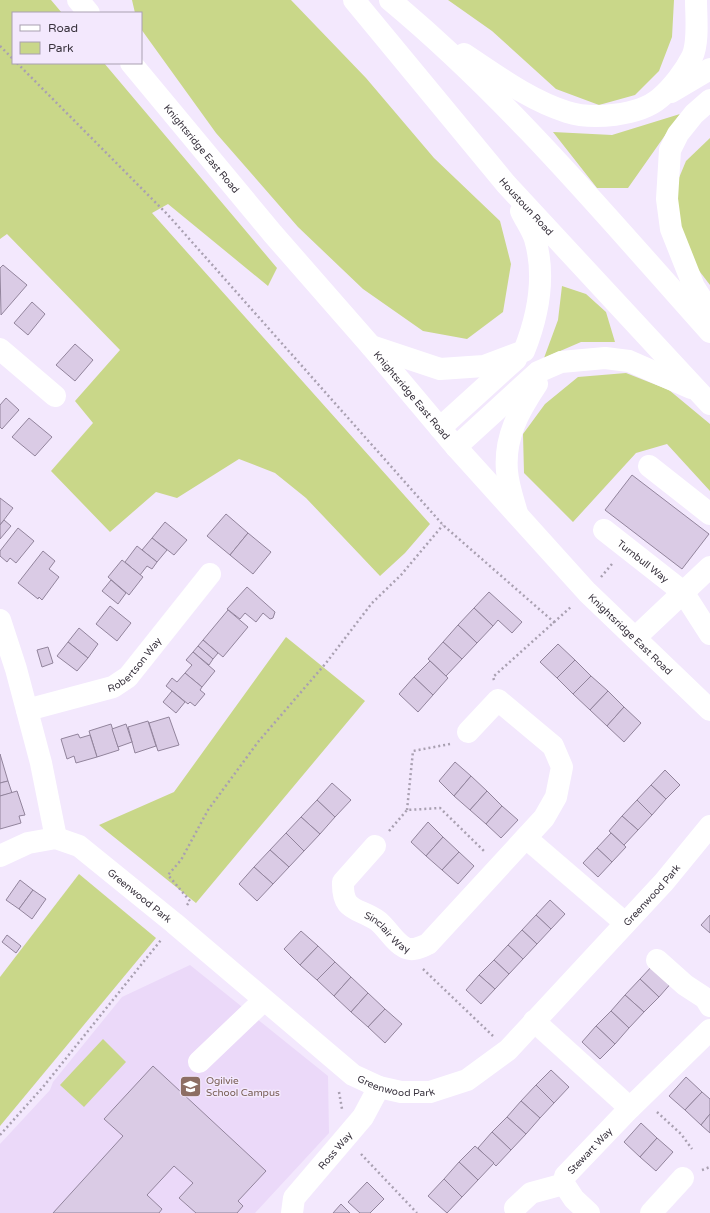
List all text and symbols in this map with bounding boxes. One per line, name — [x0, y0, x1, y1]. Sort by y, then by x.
legend — [12, 12, 142, 64]
text: Road — [48, 21, 78, 35]
text: Park — [48, 41, 74, 55]
street label: Knightsridge East Road — [161, 102, 241, 196]
street label: Houstoun Road — [496, 176, 556, 238]
street label: Knightsridge East Road — [371, 349, 452, 442]
street label: Turnbull Way — [615, 538, 671, 586]
street label: Knightsridge East Road — [585, 592, 674, 678]
street label: Robertson Way — [106, 635, 165, 695]
street label: Greenwood Park — [621, 862, 683, 929]
street label: Greenwood Park — [105, 867, 174, 926]
street label: Sinclair Way — [362, 909, 412, 956]
school or university icon: Ogilvie School Campus — [177, 1073, 203, 1099]
street label: Greenwood Park — [355, 1073, 437, 1099]
place label: Ogilvie School Campus — [206, 1075, 280, 1099]
street label: Stewart Way — [565, 1125, 616, 1177]
street label: Ross Way — [316, 1129, 355, 1172]

